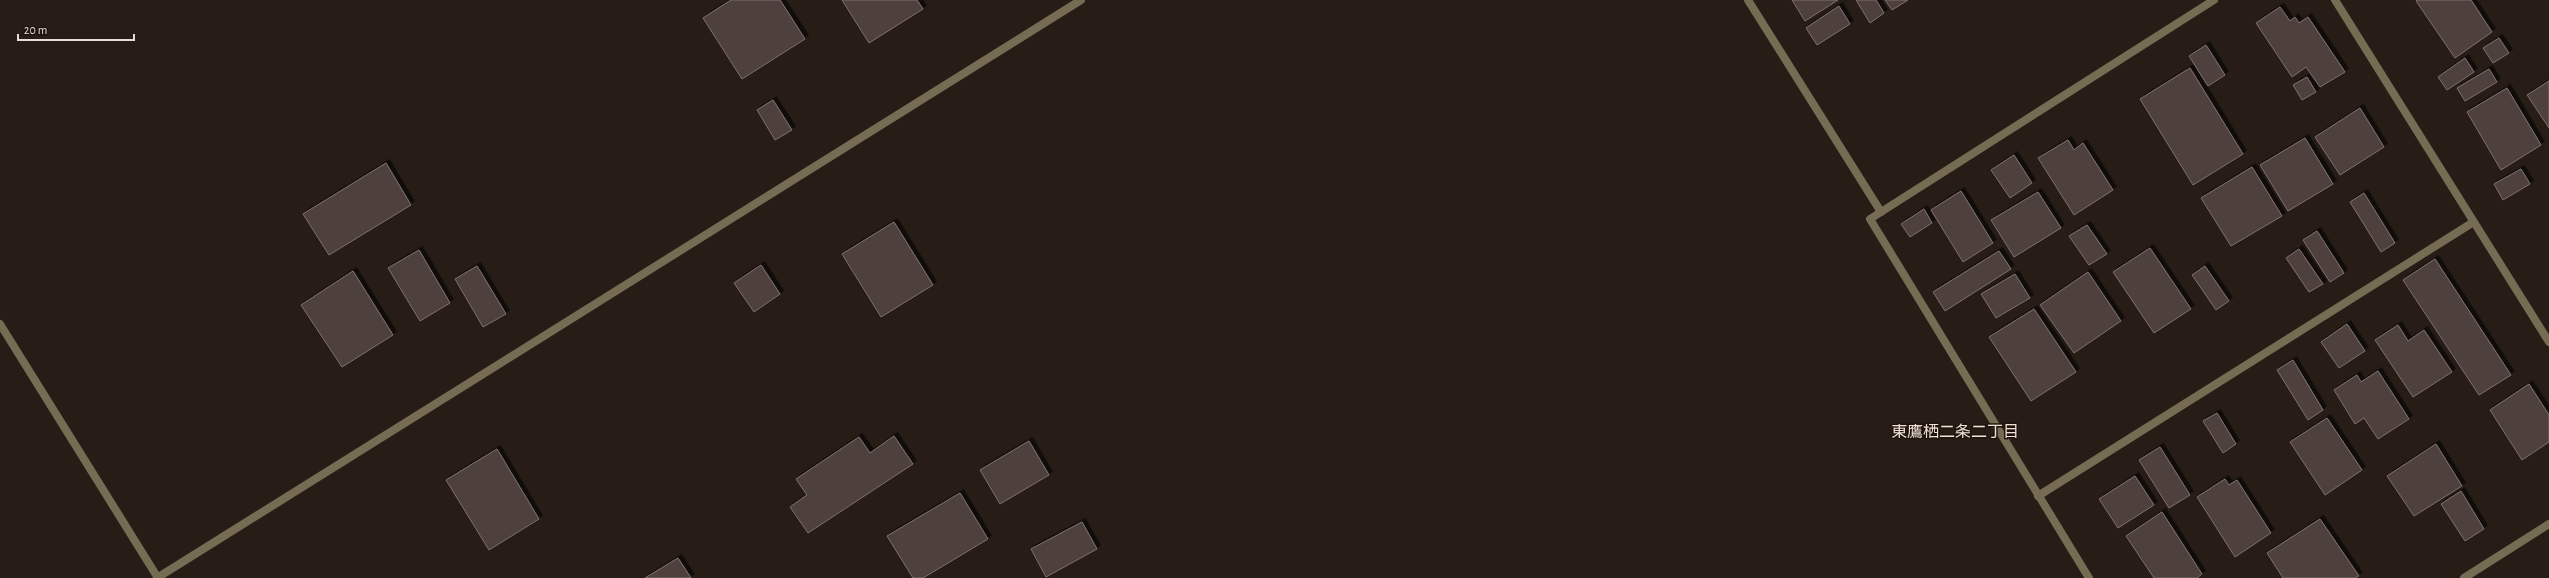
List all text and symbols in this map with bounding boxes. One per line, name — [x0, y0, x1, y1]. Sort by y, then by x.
scale bar — [18, 16, 134, 42]
text: 20 m — [24, 24, 47, 36]
district label: 東鷹栖二条二丁目 — [1891, 423, 2019, 440]

